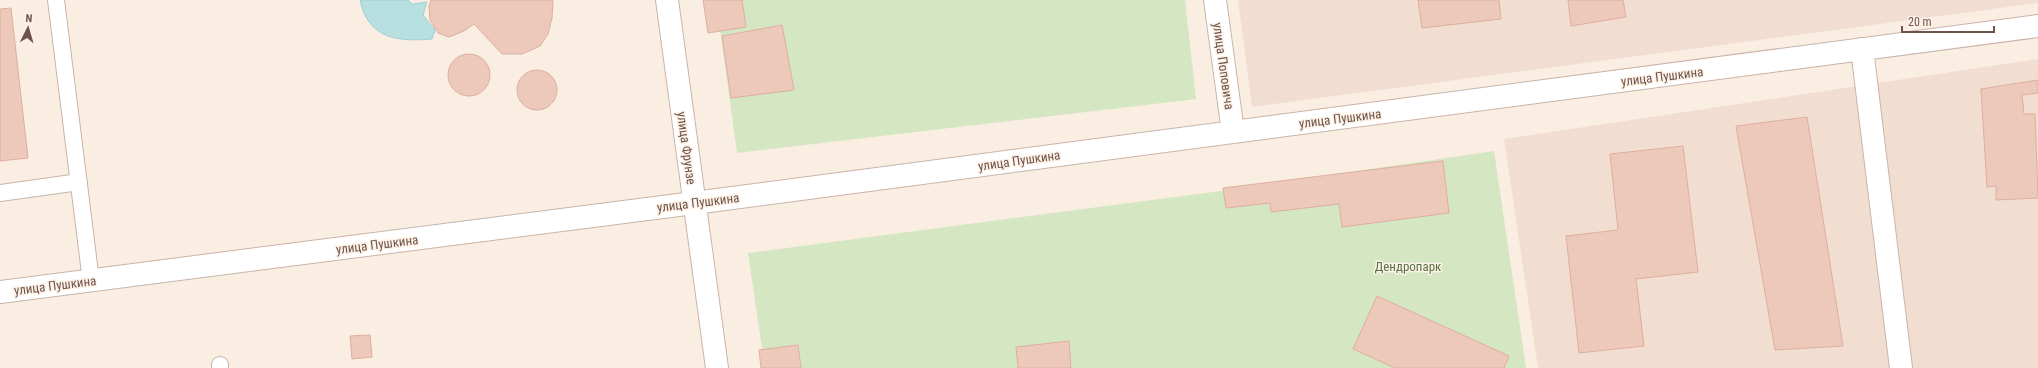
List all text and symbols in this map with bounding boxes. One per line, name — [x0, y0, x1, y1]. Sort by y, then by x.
north arrow — [8, 8, 48, 48]
scale bar — [1902, 8, 1994, 34]
text: N — [25, 12, 33, 25]
text: 20 m — [1908, 15, 1932, 29]
street label: улица Поповича — [1210, 22, 1237, 111]
street label: улица Пушкина — [1620, 64, 1704, 89]
street label: улица Пушкина — [1298, 106, 1382, 131]
street label: улица Фрунзе — [674, 111, 699, 186]
street label: улица Пушкина — [977, 147, 1061, 174]
street label: улица Пушкина — [656, 190, 740, 215]
street label: улица Пушкина — [335, 232, 419, 257]
park label: Дендропарк — [1375, 259, 1442, 274]
street label: улица Пушкина — [13, 273, 97, 298]

